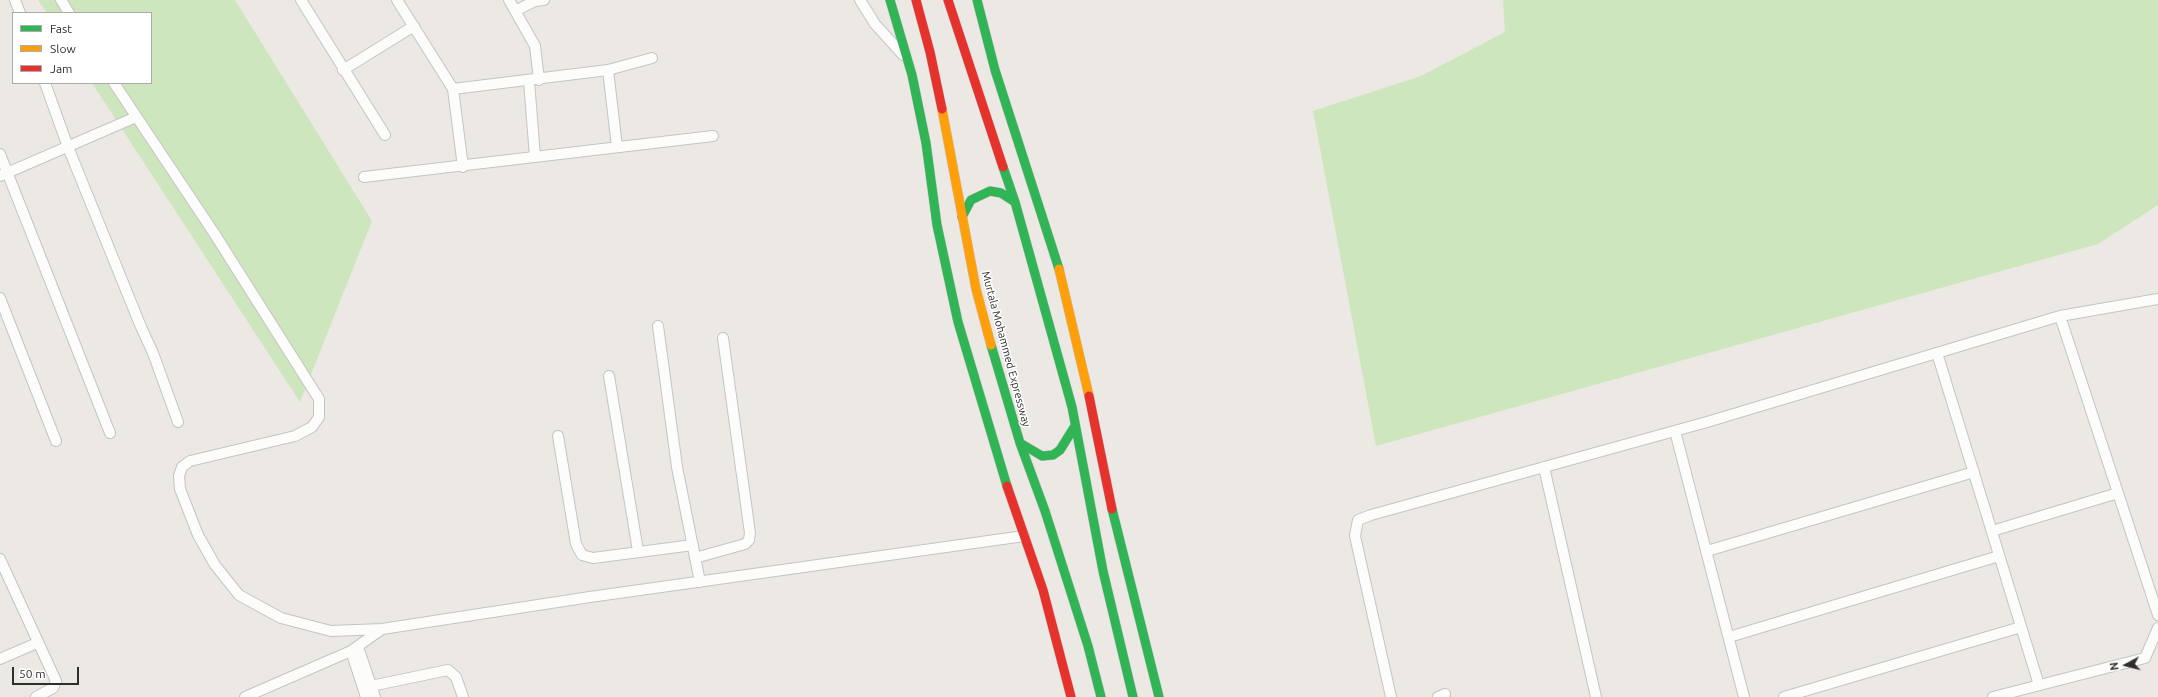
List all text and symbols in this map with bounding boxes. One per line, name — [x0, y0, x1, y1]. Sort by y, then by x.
legend — [12, 12, 152, 84]
text: Fast — [50, 22, 72, 35]
text: Slow — [50, 42, 76, 55]
text: Jam — [50, 62, 72, 75]
street label: Murtala Mohammed Expressway — [979, 270, 1033, 428]
north arrow — [2106, 645, 2146, 685]
scale bar — [14, 659, 81, 685]
text: N — [2108, 662, 2121, 671]
text: 50 m — [19, 667, 46, 680]

